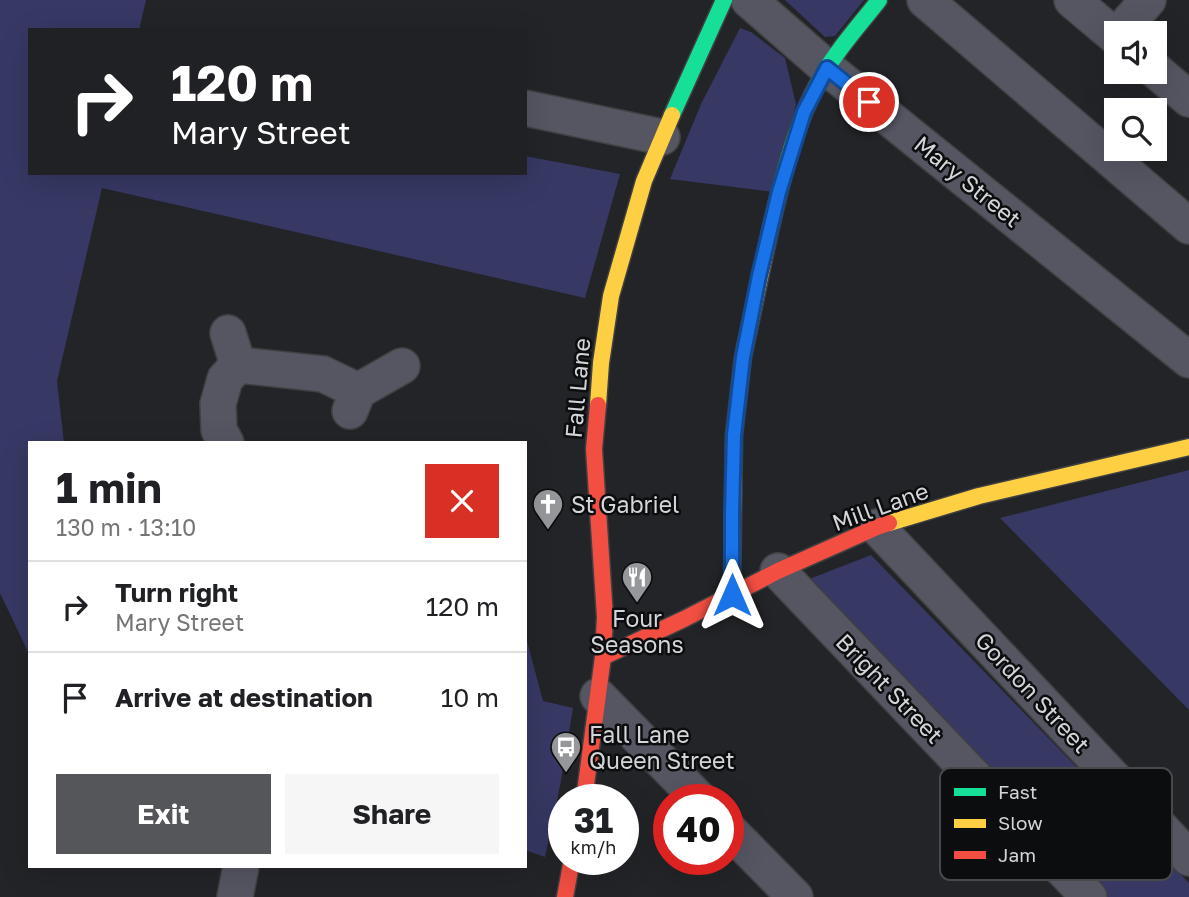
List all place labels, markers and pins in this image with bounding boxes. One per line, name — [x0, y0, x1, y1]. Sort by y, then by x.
pin — [839, 72, 899, 132]
church icon: St Gabriel — [531, 487, 565, 531]
place label: St Gabriel — [571, 490, 679, 518]
restaurant icon: Four Seasons — [620, 560, 654, 604]
place label: Four Seasons — [590, 604, 684, 658]
place label: Fall Lane Queen Street — [589, 720, 735, 774]
bus stop icon: Fall Lane Queen Street — [549, 730, 583, 774]

